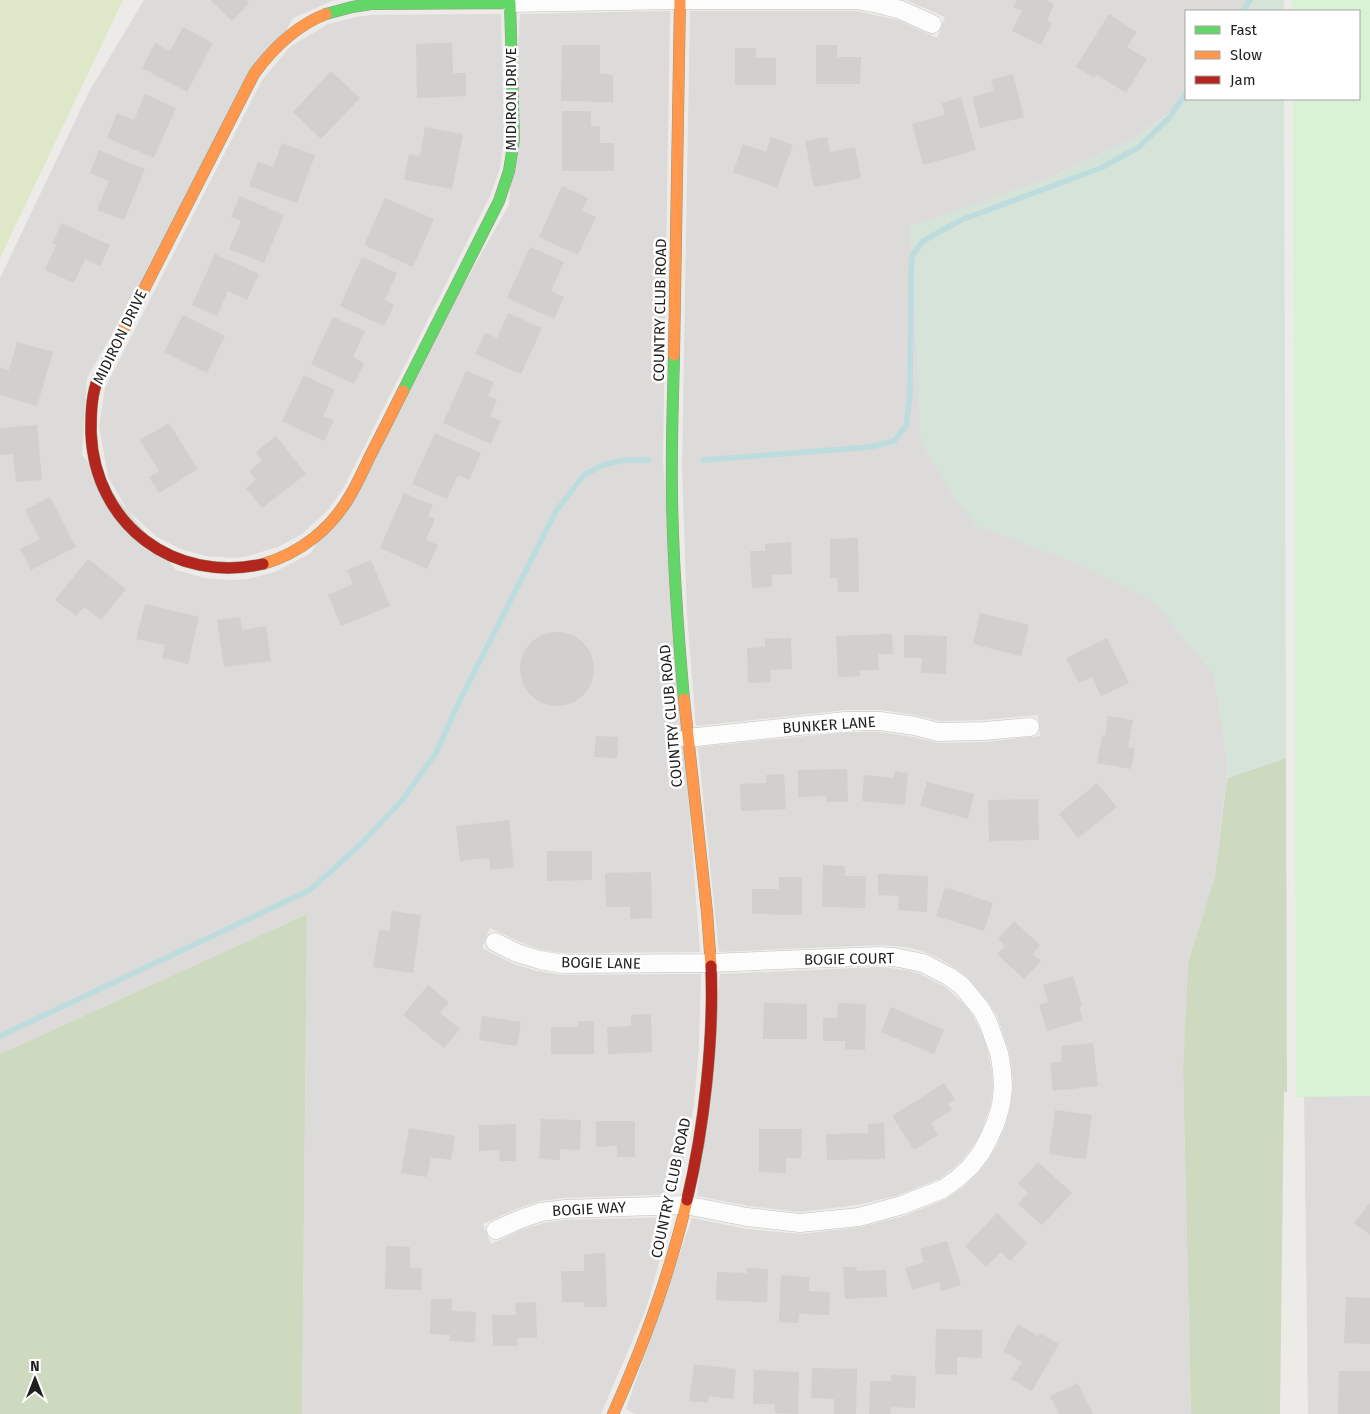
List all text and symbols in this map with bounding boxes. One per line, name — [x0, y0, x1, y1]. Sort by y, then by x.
legend — [1185, 10, 1360, 100]
text: Fast — [1230, 21, 1257, 39]
text: Slow — [1230, 46, 1262, 64]
street label: MIDIRON DRIVE — [502, 47, 520, 151]
text: Jam — [1230, 71, 1256, 89]
street label: COUNTRY CLUB ROAD — [650, 238, 670, 382]
street label: MIDIRON DRIVE — [89, 287, 151, 387]
street label: COUNTRY CLUB ROAD — [656, 644, 686, 788]
street label: BUNKER LANE — [782, 713, 876, 737]
street label: BOGIE COURT — [804, 949, 895, 969]
street label: BOGIE LANE — [561, 953, 641, 973]
street label: COUNTRY CLUB ROAD — [647, 1116, 695, 1260]
street label: BOGIE WAY — [552, 1198, 627, 1220]
north arrow — [10, 1354, 60, 1404]
text: N — [30, 1358, 40, 1375]

